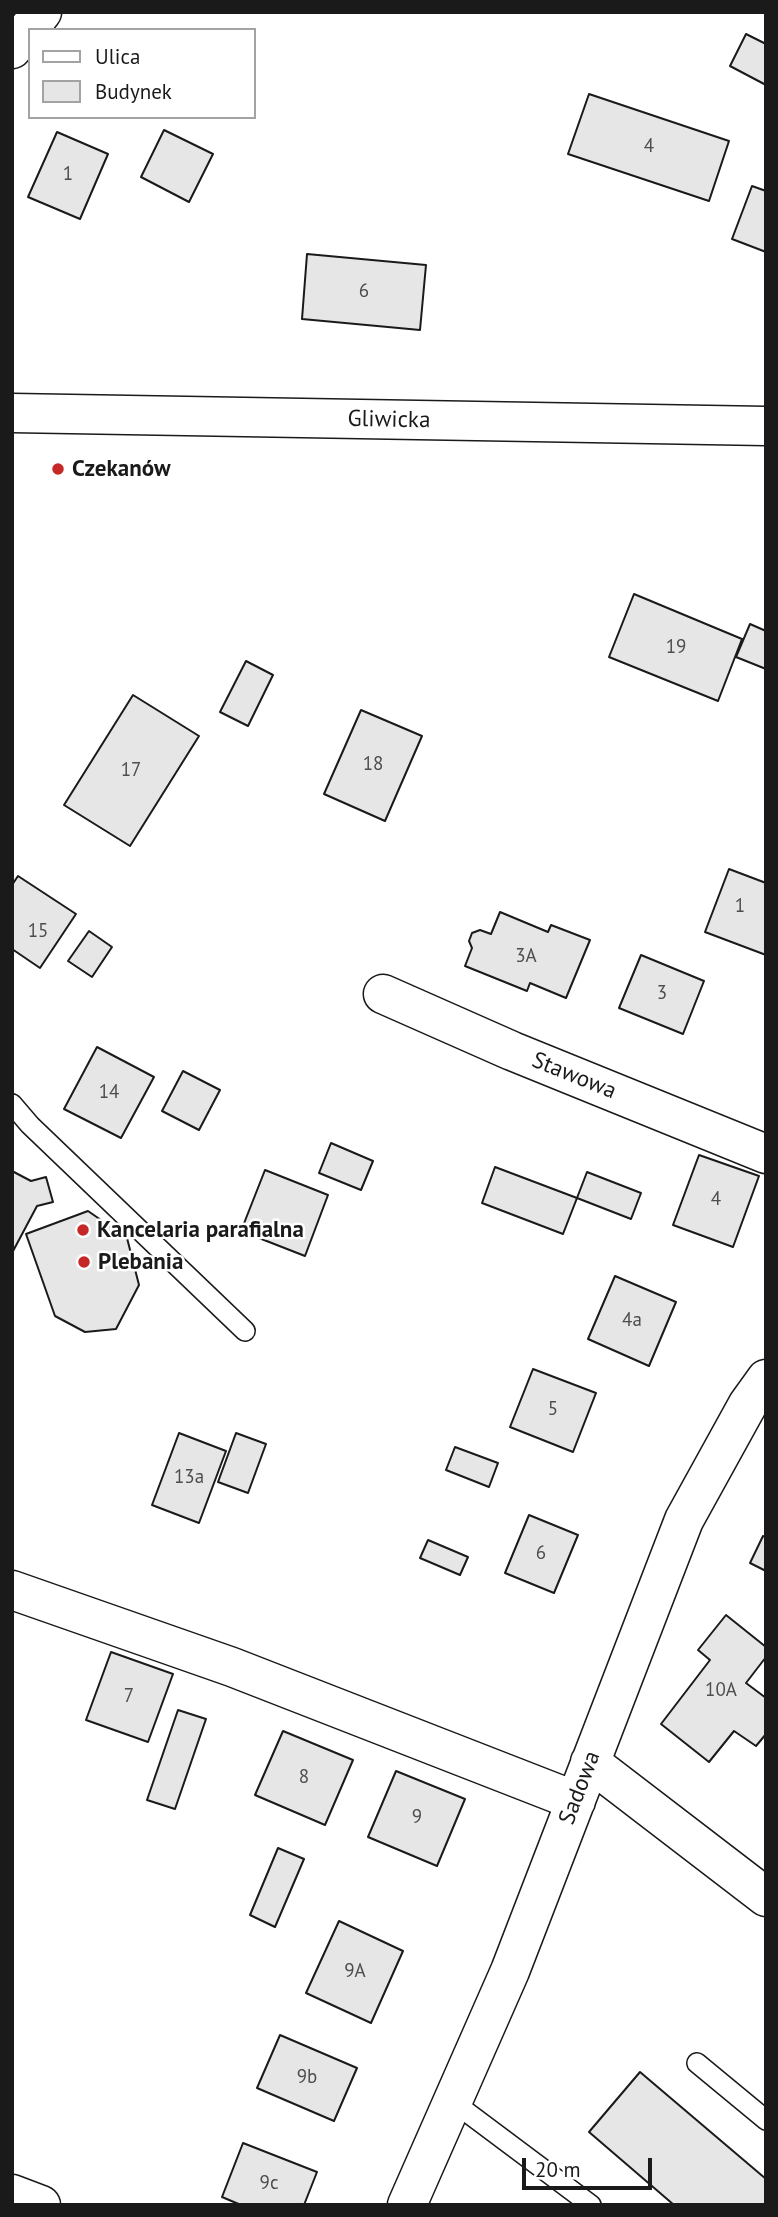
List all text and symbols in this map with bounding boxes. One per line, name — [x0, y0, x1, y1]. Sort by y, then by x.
legend — [28, 28, 256, 119]
text: Ulica — [95, 43, 140, 70]
text: Budynek — [95, 78, 172, 105]
house number: 4 — [644, 136, 654, 158]
house number: 1 — [63, 164, 73, 186]
house number: 6 — [359, 281, 369, 303]
street label: Gliwicka — [347, 405, 431, 435]
place label: Czekanów — [72, 455, 170, 483]
marker: Czekanów — [50, 461, 66, 477]
house number: 19 — [666, 637, 686, 659]
house number: 18 — [363, 754, 383, 776]
house number: 17 — [121, 760, 141, 782]
house number: 1 — [735, 896, 745, 918]
house number: 15 — [28, 921, 48, 943]
house number: 3A — [515, 946, 537, 968]
house number: 3 — [657, 983, 667, 1005]
street label: Stawowa — [528, 1047, 620, 1105]
house number: 14 — [99, 1082, 119, 1104]
house number: 4 — [711, 1189, 721, 1211]
place label: Kancelaria parafialna — [97, 1216, 304, 1244]
marker: Kancelaria parafialna — [75, 1222, 91, 1238]
place label: Plebania — [98, 1248, 183, 1276]
marker: Plebania — [76, 1254, 92, 1270]
house number: 4a — [622, 1310, 642, 1332]
house number: 5 — [548, 1399, 558, 1421]
house number: 13a — [174, 1467, 204, 1489]
house number: 6 — [536, 1543, 546, 1565]
house number: 10A — [705, 1680, 737, 1702]
house number: 7 — [124, 1686, 134, 1708]
street label: Sadowa — [553, 1747, 607, 1829]
house number: 8 — [299, 1767, 309, 1789]
house number: 9 — [412, 1807, 422, 1829]
house number: 9A — [344, 1961, 366, 1983]
house number: 9b — [297, 2067, 317, 2089]
scale bar — [526, 2144, 656, 2188]
text: 20 m — [535, 2156, 581, 2183]
house number: 9c — [260, 2173, 278, 2195]

